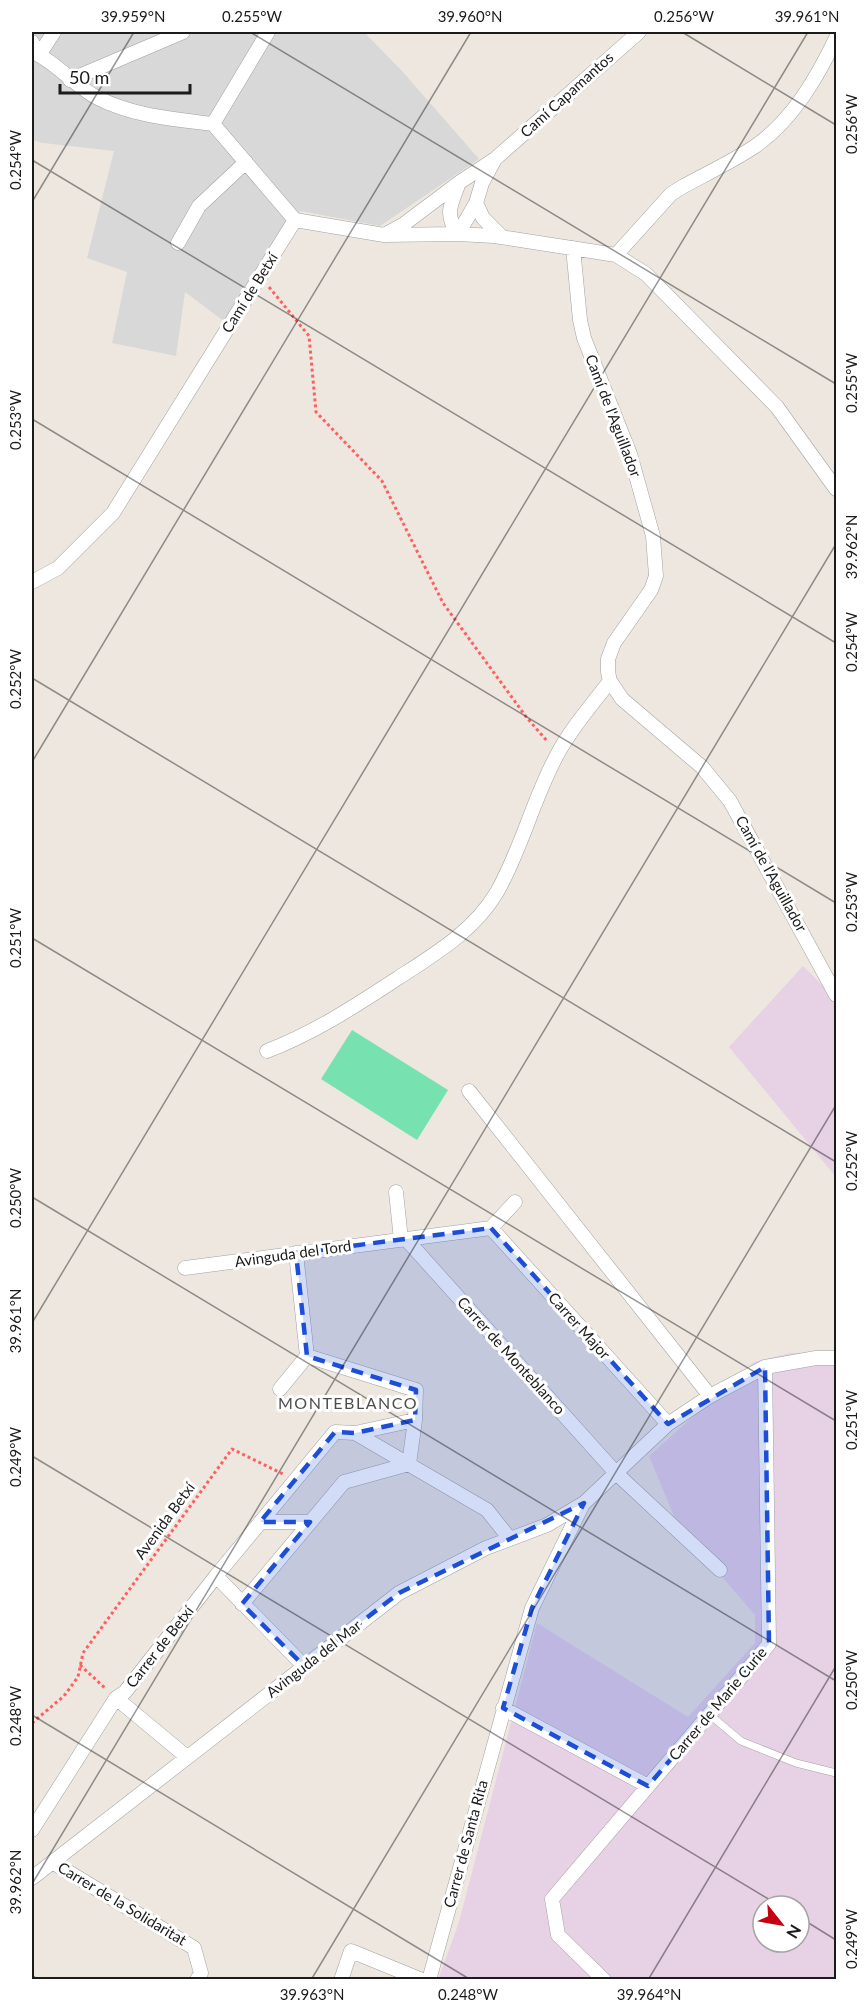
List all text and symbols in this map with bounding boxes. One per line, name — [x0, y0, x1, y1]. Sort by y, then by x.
text: 39.959°N — [101, 7, 165, 25]
text: 0.255°W — [222, 7, 283, 25]
text: 39.960°N — [438, 7, 502, 25]
text: 0.256°W — [654, 7, 715, 25]
text: 39.961°N — [775, 7, 839, 25]
street label: Camí Capamantos — [516, 48, 617, 141]
scale bar — [60, 57, 190, 95]
text: 50 m — [69, 66, 109, 88]
text: 0.256°W — [842, 93, 860, 154]
text: 0.254°W — [6, 129, 24, 190]
street label: Camí de Betxí — [217, 248, 282, 336]
street label: Camí de l'Aguillador — [582, 352, 646, 480]
text: 0.255°W — [842, 352, 860, 413]
text: 0.253°W — [6, 389, 24, 450]
text: 39.962°N — [842, 515, 860, 579]
text: 0.254°W — [842, 611, 860, 672]
text: 0.252°W — [6, 648, 24, 709]
street label: Camí de l'Aguillador — [732, 812, 812, 935]
text: 0.253°W — [842, 871, 860, 932]
text: 0.251°W — [6, 907, 24, 968]
text: 0.252°W — [842, 1130, 860, 1191]
text: 0.250°W — [6, 1167, 24, 1228]
street label: Avinguda del Tord — [233, 1236, 352, 1270]
street label: Carrer Major — [545, 1288, 615, 1363]
text: 39.961°N — [6, 1289, 24, 1353]
street label: Carrer de Monteblanco — [454, 1293, 569, 1418]
text: 0.251°W — [842, 1389, 860, 1450]
district label: MONTEBLANCO — [278, 1393, 418, 1412]
text: 0.249°W — [6, 1426, 24, 1487]
street label: Avenida Betxí — [130, 1477, 199, 1562]
street label: Carrer de Betxí — [122, 1601, 198, 1691]
street label: Avinguda del Mar — [262, 1615, 365, 1701]
street label: Carrer de Marie Curie — [665, 1643, 770, 1764]
text: 0.250°W — [842, 1649, 860, 1710]
text: 0.248°W — [6, 1685, 24, 1746]
street label: Carrer de Santa Rita — [439, 1778, 491, 1909]
text: 39.962°N — [6, 1850, 24, 1914]
street label: Carrer de la Solidaritat — [55, 1858, 191, 1949]
north arrow — [751, 1894, 811, 1954]
text: 0.249°W — [842, 1908, 860, 1969]
text: N — [783, 1922, 806, 1942]
text: 39.963°N — [280, 1985, 344, 2003]
text: 0.248°W — [438, 1985, 499, 2003]
text: 39.964°N — [617, 1985, 681, 2003]

